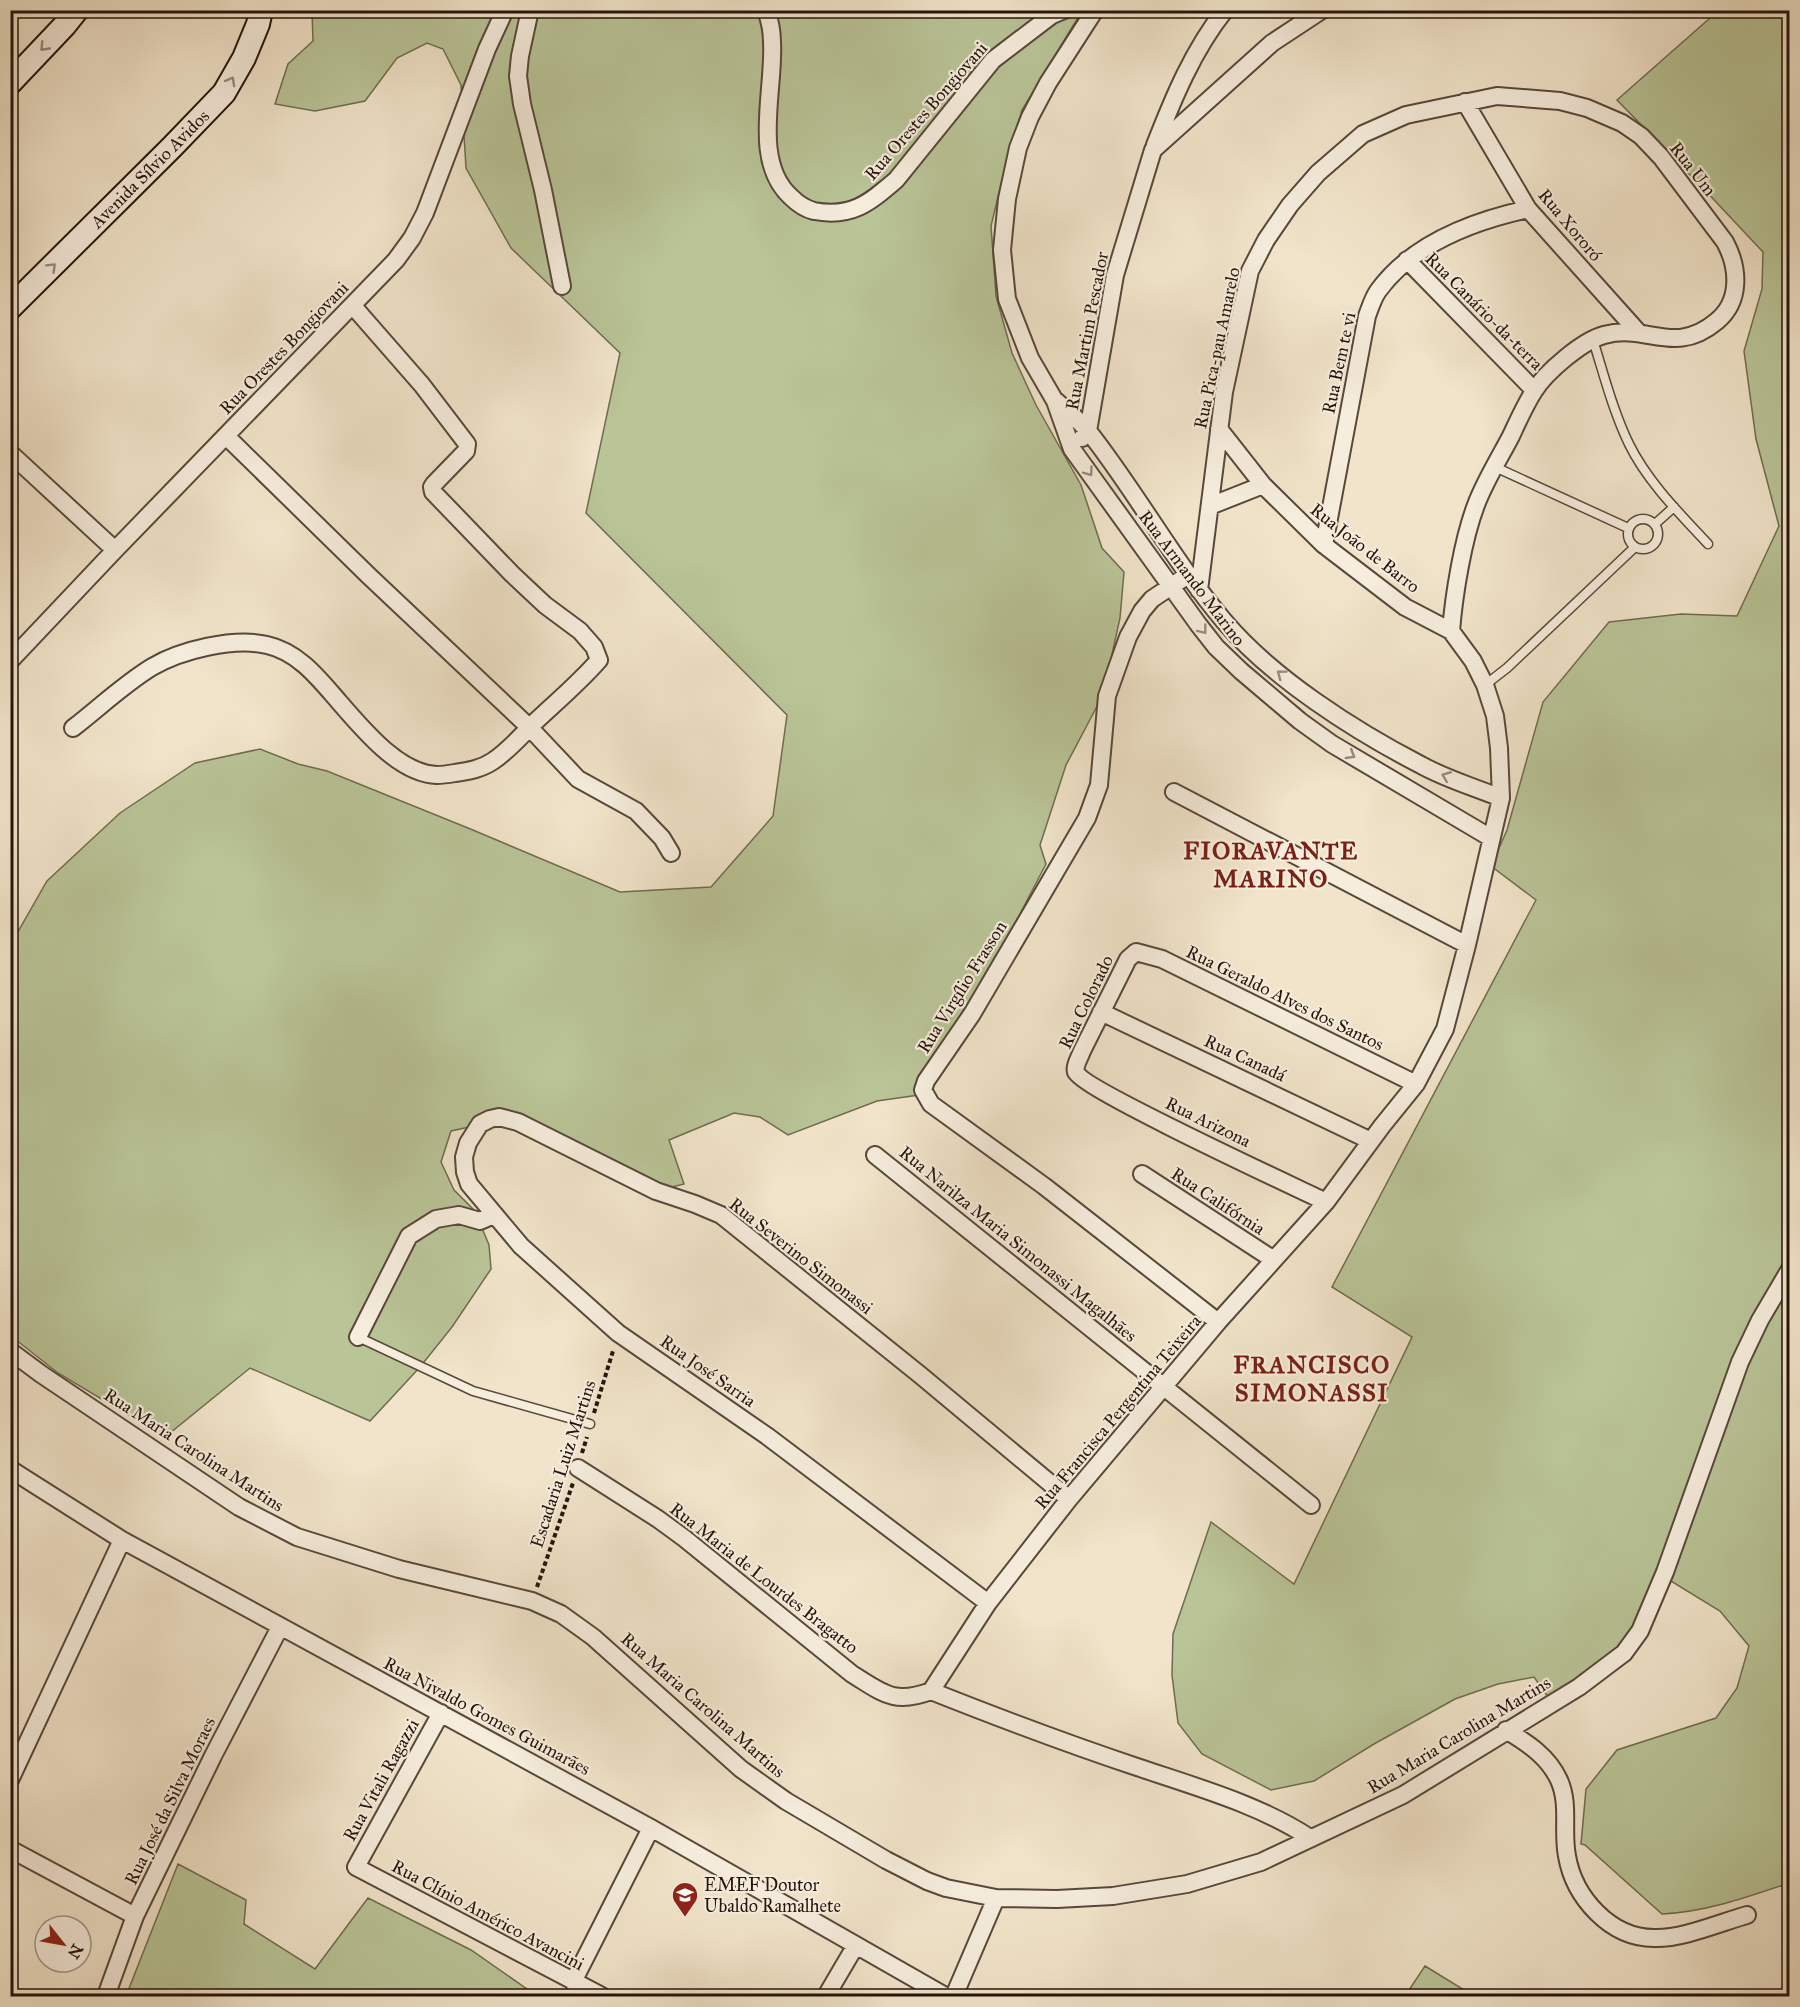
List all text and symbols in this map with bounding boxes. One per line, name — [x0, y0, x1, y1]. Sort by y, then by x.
street label: Rua Orestes Bongiovani — [860, 37, 993, 185]
one-way arrow — [41, 40, 52, 51]
one-way arrow — [224, 77, 235, 87]
street label: Avenida Sílvio Avidos — [85, 105, 214, 234]
street label: Rua Um — [1665, 138, 1721, 200]
street label: Rua Xororó — [1533, 184, 1607, 266]
street label: Rua Canário-da-terra — [1420, 247, 1548, 375]
street label: Rua Martim Pescador — [1061, 250, 1113, 412]
one-way arrow — [45, 263, 56, 273]
street label: Rua Pica-pau Amarelo — [1189, 265, 1245, 431]
street label: Rua Orestes Bongiovani — [215, 277, 354, 420]
street label: Rua Bem te vi — [1317, 310, 1361, 416]
one-way arrow — [1082, 465, 1093, 476]
street label: Rua João de Barro — [1305, 498, 1424, 598]
street label: Rua Armando Marino — [1134, 506, 1250, 650]
one-way arrow — [1195, 623, 1206, 634]
one-way arrow — [1277, 671, 1288, 682]
one-way arrow — [1345, 748, 1355, 760]
one-way arrow — [1442, 771, 1453, 783]
district label: FIORAVANTE MARINO — [1183, 836, 1359, 894]
street label: Rua Virgílio Frasson — [912, 917, 1013, 1058]
street label: Rua Geraldo Alves dos Santos — [1183, 941, 1387, 1055]
street label: Rua Colorado — [1054, 952, 1118, 1052]
street label: Rua Canadá — [1201, 1030, 1290, 1087]
street label: Rua Arizona — [1162, 1092, 1255, 1152]
street label: Rua Narilza Maria Simonassi Magalhães — [894, 1141, 1141, 1348]
street label: Rua Califórnia — [1167, 1163, 1269, 1240]
street label: Rua Severino Simonassi — [725, 1193, 877, 1319]
street label: Rua Francisca Pergentina Teixeira — [1030, 1310, 1207, 1514]
street label: Rua José Sarria — [655, 1330, 760, 1413]
district label: FRANCISCO SIMONASSI — [1233, 1350, 1391, 1408]
street label: Escadaria Luiz Martins — [525, 1377, 601, 1551]
street label: Rua Maria Carolina Martins — [100, 1384, 288, 1516]
street label: Rua Maria de Lourdes Bragatto — [665, 1498, 863, 1659]
street label: Rua Maria Carolina Martins — [616, 1628, 790, 1782]
street label: Rua Nivaldo Gomes Guimarães — [380, 1652, 594, 1780]
street label: Rua Maria Carolina Martins — [1363, 1671, 1555, 1799]
street label: Rua José da Silva Moraes — [120, 1713, 221, 1889]
street label: Rua Vitali Ragazzi — [338, 1715, 425, 1845]
street label: Rua Clínio Américo Avancini — [388, 1855, 588, 1975]
place label: EMEF Doutor Ubaldo Ramalhete — [704, 1874, 841, 1917]
school or university icon: EMEF Doutor Ubaldo Ramalhete — [670, 1880, 700, 1918]
north arrow — [33, 1914, 93, 1974]
text: N — [64, 1941, 87, 1963]

